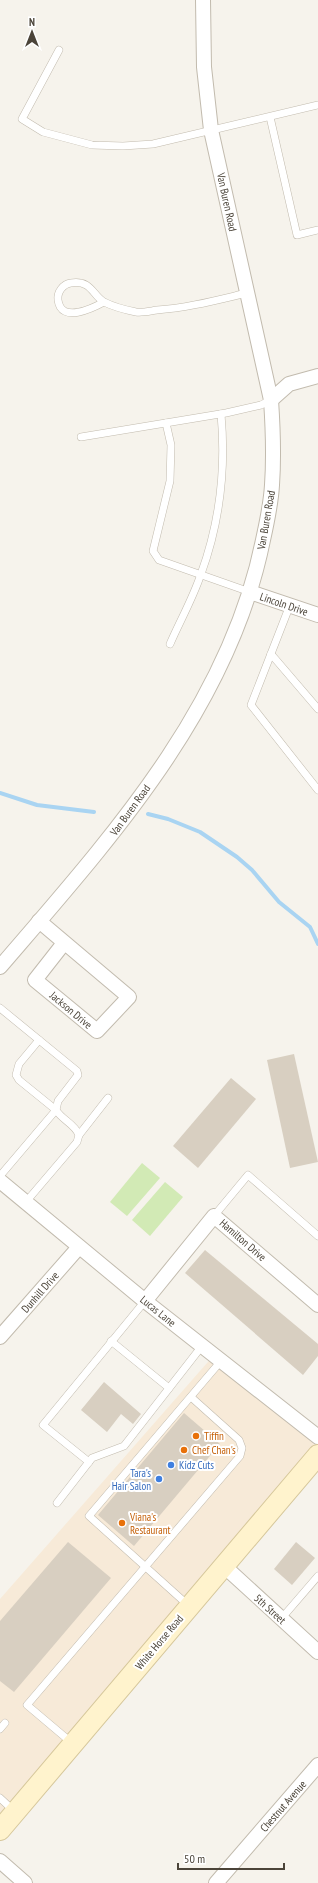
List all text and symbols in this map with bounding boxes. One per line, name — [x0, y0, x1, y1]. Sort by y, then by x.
north arrow — [12, 12, 52, 52]
text: N — [29, 15, 35, 29]
street label: Van Buren Road — [214, 170, 240, 233]
street label: Van Buren Road — [254, 489, 278, 552]
street label: Lincoln Drive — [258, 589, 310, 619]
street label: Van Buren Road — [106, 782, 153, 839]
street label: Jackson Drive — [46, 988, 95, 1032]
street label: Hamilton Drive — [217, 1216, 270, 1264]
street label: Dunhill Drive — [18, 1268, 62, 1315]
street label: Lucas Lane — [137, 1292, 179, 1330]
place label: Tiffin — [204, 1429, 224, 1443]
marker: Tiffin — [191, 1431, 201, 1441]
place label: Chef Chan's — [192, 1443, 236, 1457]
marker: Chef Chan's — [179, 1445, 189, 1455]
place label: Kidz Cuts — [179, 1458, 214, 1472]
marker: Kidz Cuts — [166, 1460, 176, 1470]
place label: Tara's Hair Salon — [112, 1466, 151, 1493]
marker: Tara's Hair Salon — [154, 1474, 164, 1484]
place label: Viana's Restaurant — [129, 1510, 171, 1537]
marker: Viana's Restaurant — [117, 1518, 127, 1528]
street label: 5th Street — [251, 1591, 289, 1627]
street label: White Horse Road — [132, 1611, 186, 1672]
street label: Chestnut Avenue — [257, 1777, 309, 1835]
scale bar — [178, 1845, 284, 1871]
text: 50 m — [184, 1851, 205, 1866]

